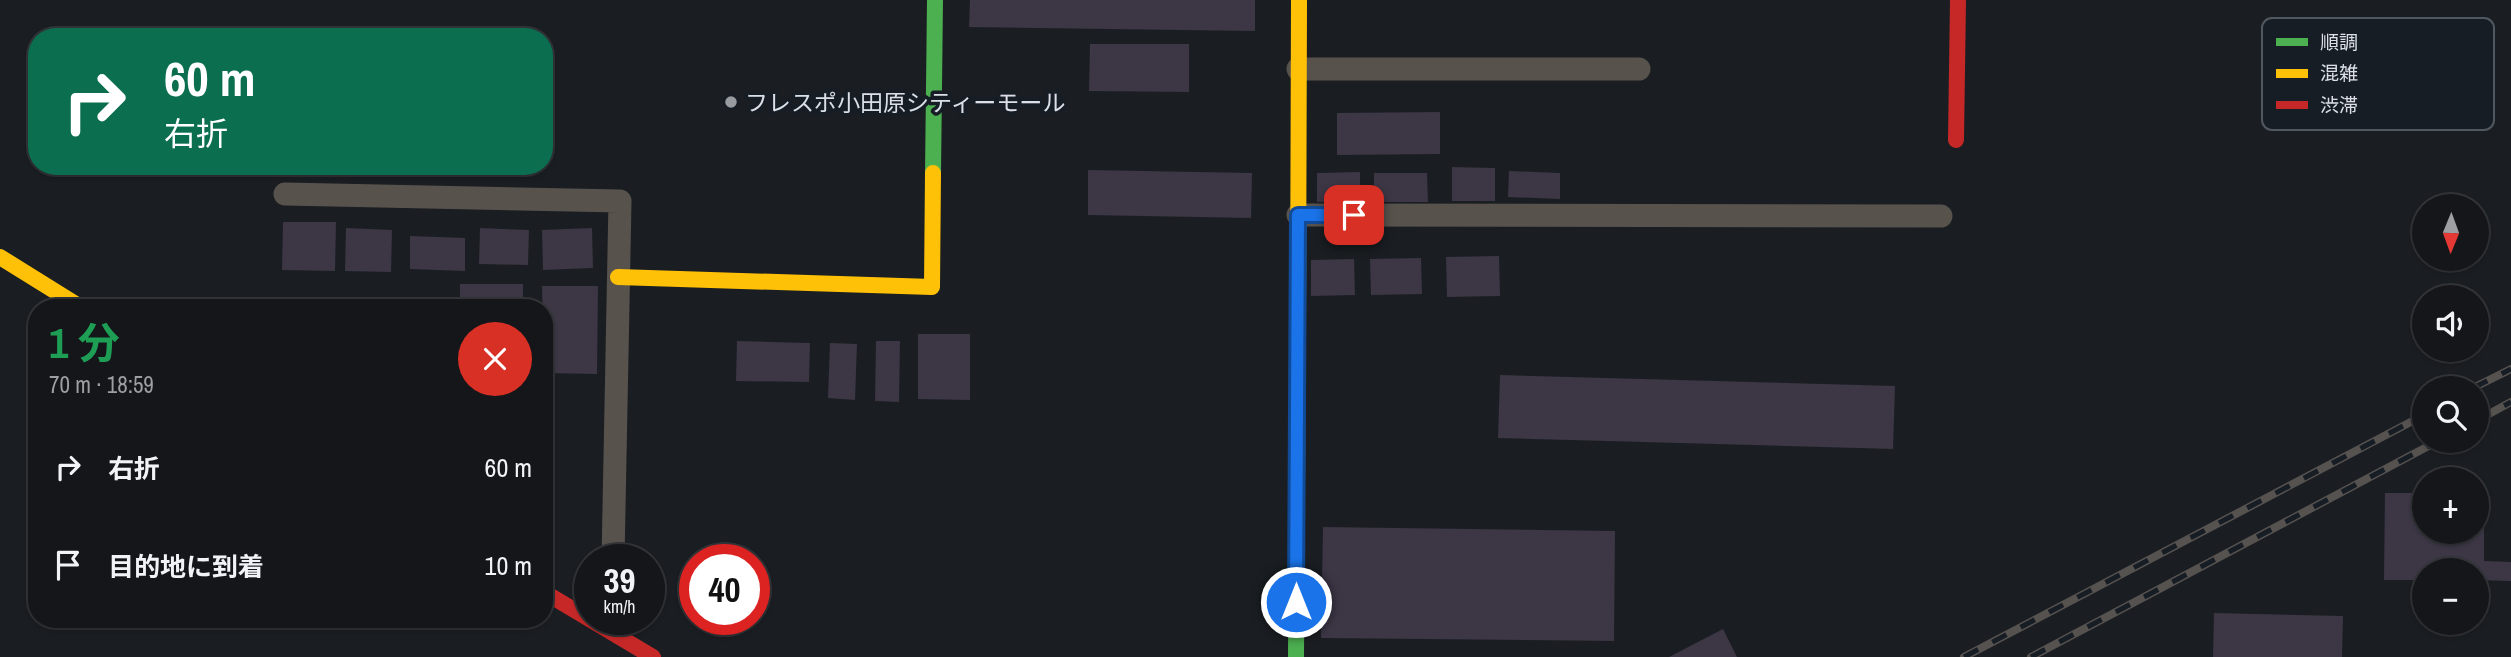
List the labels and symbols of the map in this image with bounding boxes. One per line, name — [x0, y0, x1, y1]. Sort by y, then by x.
legend — [2262, 18, 2494, 130]
text: 順調 — [2320, 29, 2358, 55]
text: 混雑 — [2320, 60, 2358, 86]
place label: フレスポ小田原シティーモール — [745, 87, 1066, 118]
text: 渋滞 — [2320, 92, 2358, 118]
marker: フレスポ小田原シティーモール — [723, 94, 739, 110]
pin — [1324, 185, 1384, 245]
north arrow — [2412, 194, 2488, 271]
speed limit sign: 40 — [679, 544, 770, 635]
position arrow — [1259, 565, 1333, 639]

